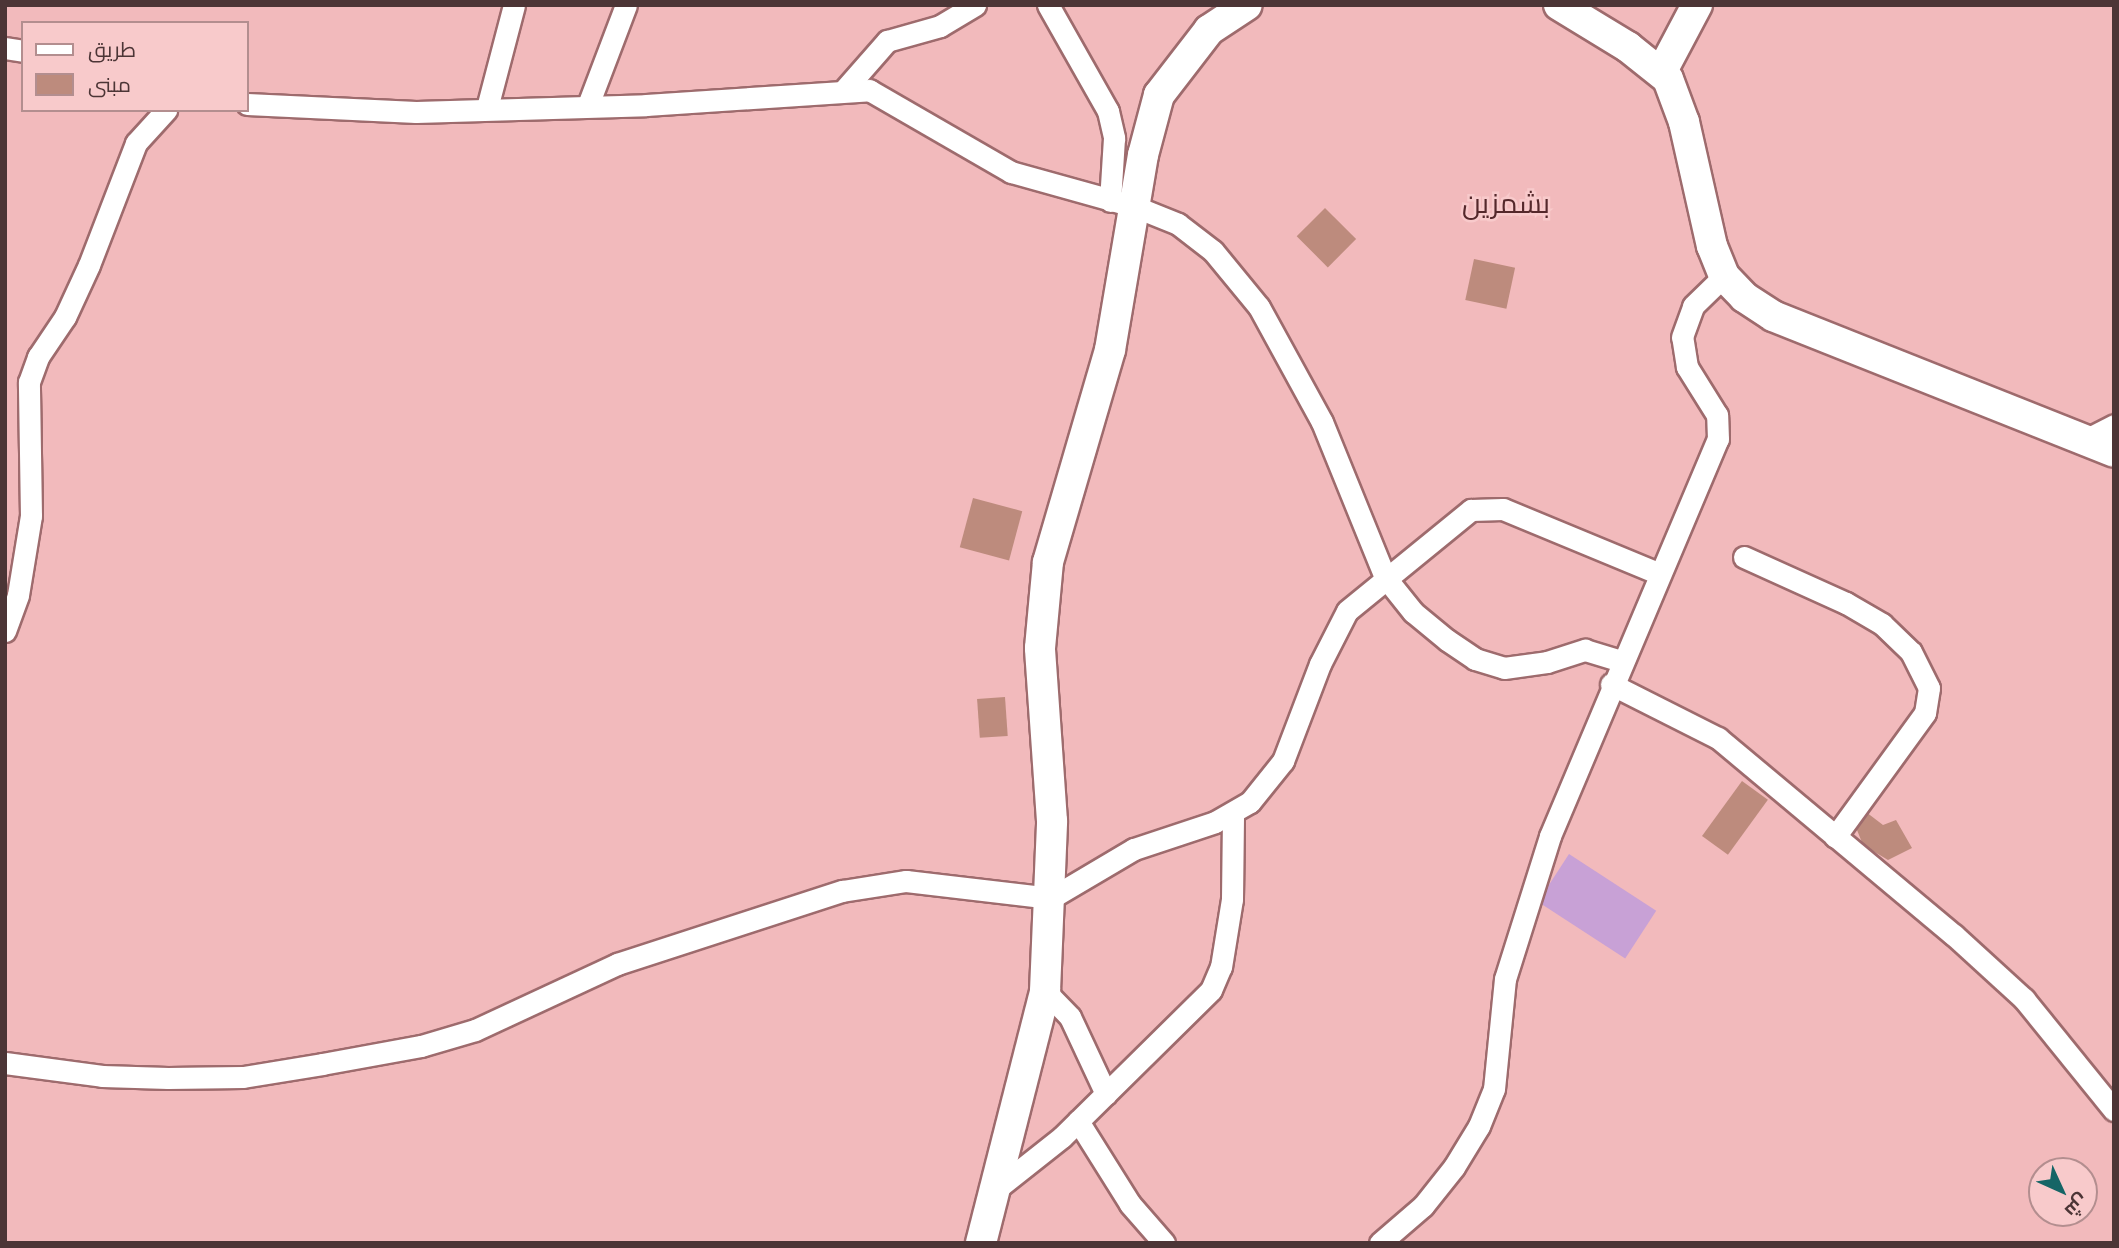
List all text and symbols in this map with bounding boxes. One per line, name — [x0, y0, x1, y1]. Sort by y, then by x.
legend — [21, 21, 248, 112]
text: طريق — [88, 38, 136, 62]
text: مبنى — [88, 73, 131, 97]
district label: بشمزين — [1462, 187, 1550, 221]
north arrow — [2028, 1157, 2098, 1227]
text: ش — [2061, 1190, 2093, 1222]

